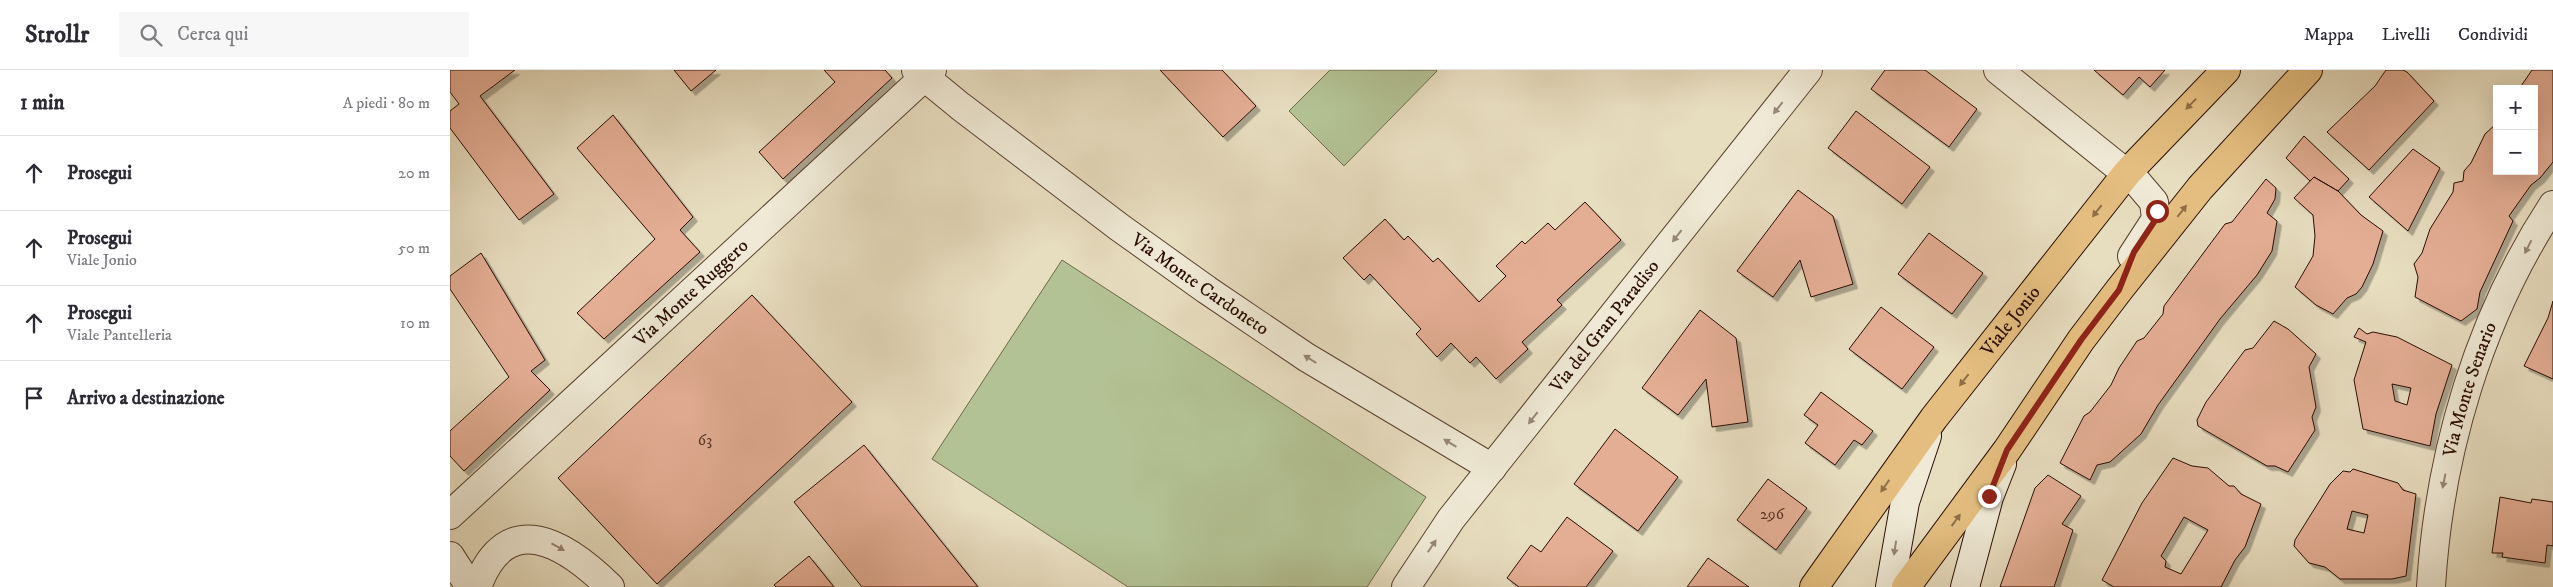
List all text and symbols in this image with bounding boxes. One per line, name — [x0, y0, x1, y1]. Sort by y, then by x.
search box — [119, 12, 469, 57]
text: Strollr — [25, 20, 89, 50]
icon: search — [137, 21, 165, 49]
text: Cerca qui — [177, 23, 248, 46]
text: Mappa — [2304, 24, 2354, 46]
text: Livelli — [2382, 24, 2430, 46]
text: Condividi — [2458, 24, 2528, 46]
map controls — [2493, 85, 2538, 175]
button: + — [2493, 85, 2538, 130]
text: 1 min — [20, 90, 64, 116]
text: A piedi · 80 m — [343, 93, 430, 113]
one-way arrow — [2186, 98, 2198, 110]
one-way arrow — [1772, 101, 1783, 114]
button: − — [2493, 130, 2538, 175]
icon: ahead — [20, 159, 48, 187]
text: Prosegui — [67, 162, 132, 185]
text: 20 m — [398, 163, 430, 183]
route start — [2146, 200, 2169, 223]
one-way arrow — [2091, 204, 2102, 217]
one-way arrow — [2176, 205, 2187, 218]
text: Prosegui — [67, 227, 132, 250]
street label: Via Monte Cardoneto — [1126, 228, 1273, 340]
one-way arrow — [1672, 229, 1682, 243]
icon: ahead — [20, 234, 48, 262]
street label: Via Monte Ruggero — [628, 234, 753, 352]
text: 50 m — [398, 238, 430, 258]
one-way arrow — [2524, 240, 2532, 254]
text: Viale Jonio — [67, 250, 137, 270]
street label: Via del Gran Paradiso — [1544, 255, 1664, 398]
street label: Viale Jonio — [1975, 281, 2045, 361]
text: Prosegui — [67, 302, 132, 325]
icon: ahead — [20, 309, 48, 337]
text: 10 m — [400, 313, 430, 333]
street label: Via Monte Senario — [2438, 318, 2502, 460]
text: Viale Pantelleria — [67, 325, 172, 345]
one-way arrow — [1304, 355, 1317, 364]
one-way arrow — [1958, 373, 1969, 386]
icon: arrive — [20, 384, 48, 412]
text: Arrivo a destinazione — [67, 387, 225, 410]
one-way arrow — [1527, 411, 1538, 424]
house number: 63 — [698, 430, 712, 450]
one-way arrow — [1443, 439, 1456, 448]
one-way arrow — [2440, 474, 2448, 489]
one-way arrow — [1880, 479, 1891, 492]
route end — [1978, 485, 2001, 508]
house number: 296 — [1760, 504, 1785, 524]
one-way arrow — [1951, 513, 1961, 527]
one-way arrow — [1427, 539, 1437, 553]
one-way arrow — [1891, 541, 1899, 557]
one-way arrow — [550, 543, 565, 551]

